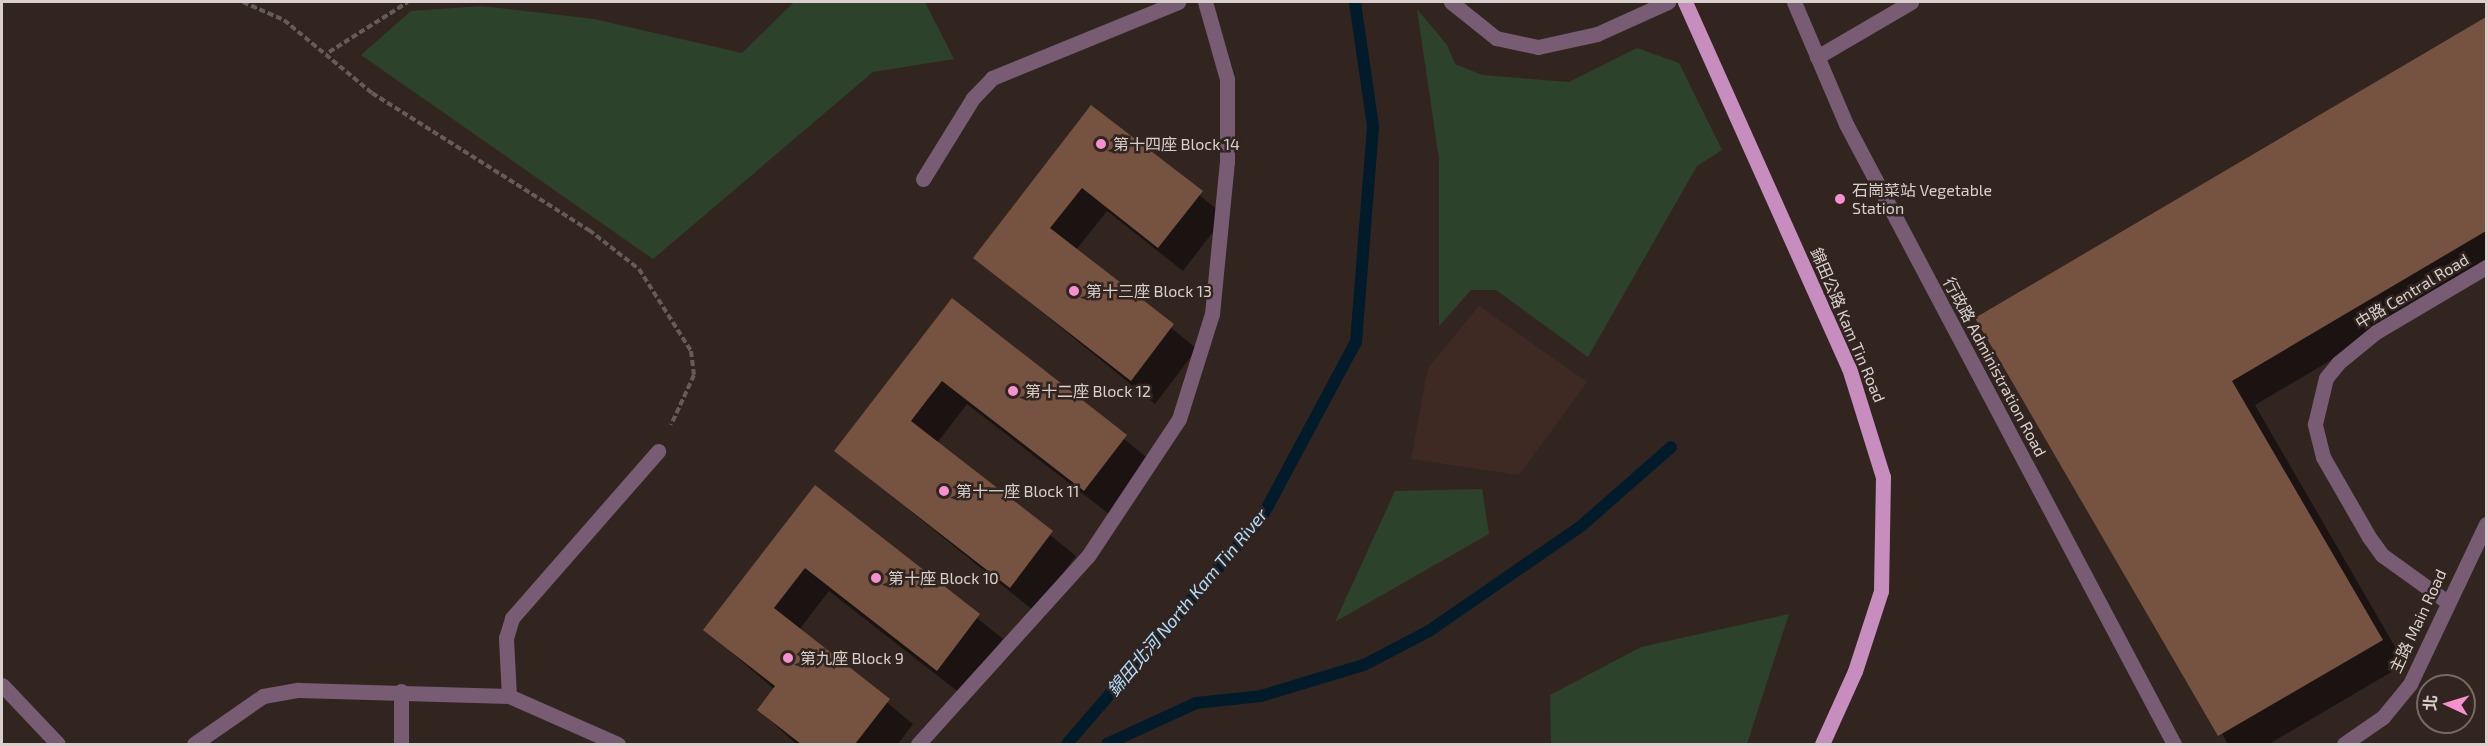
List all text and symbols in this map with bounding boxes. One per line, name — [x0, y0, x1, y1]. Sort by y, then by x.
place label: 第十四座 Block 14 — [1113, 134, 1240, 154]
marker: 第十四座 Block 14 — [1094, 137, 1108, 151]
place label: 石崗菜站 Vegetable Station — [1852, 180, 1992, 218]
marker: 石崗菜站 Vegetable Station — [1833, 192, 1847, 206]
street label: 錦田公路 Kam Tin Road — [1807, 245, 1889, 405]
street label: 中路 Central Road — [2352, 250, 2472, 332]
street label: 行政路 Administration Road — [1940, 274, 2050, 460]
place label: 第十三座 Block 13 — [1086, 281, 1212, 301]
marker: 第十三座 Block 13 — [1067, 284, 1081, 298]
place label: 第十二座 Block 12 — [1025, 381, 1151, 401]
marker: 第十二座 Block 12 — [1006, 384, 1020, 398]
place label: 第十一座 Block 11 — [956, 481, 1080, 501]
marker: 第十一座 Block 11 — [937, 484, 951, 498]
water label: 錦田北河 North Kam Tin River — [1102, 504, 1272, 700]
street label: 主路 Main Road — [2386, 566, 2450, 676]
place label: 第十座 Block 10 — [888, 568, 999, 588]
marker: 第十座 Block 10 — [869, 571, 883, 585]
place label: 第九座 Block 9 — [800, 648, 904, 668]
marker: 第九座 Block 9 — [781, 651, 795, 665]
north arrow — [2416, 674, 2476, 734]
text: 北 — [2420, 694, 2440, 712]

